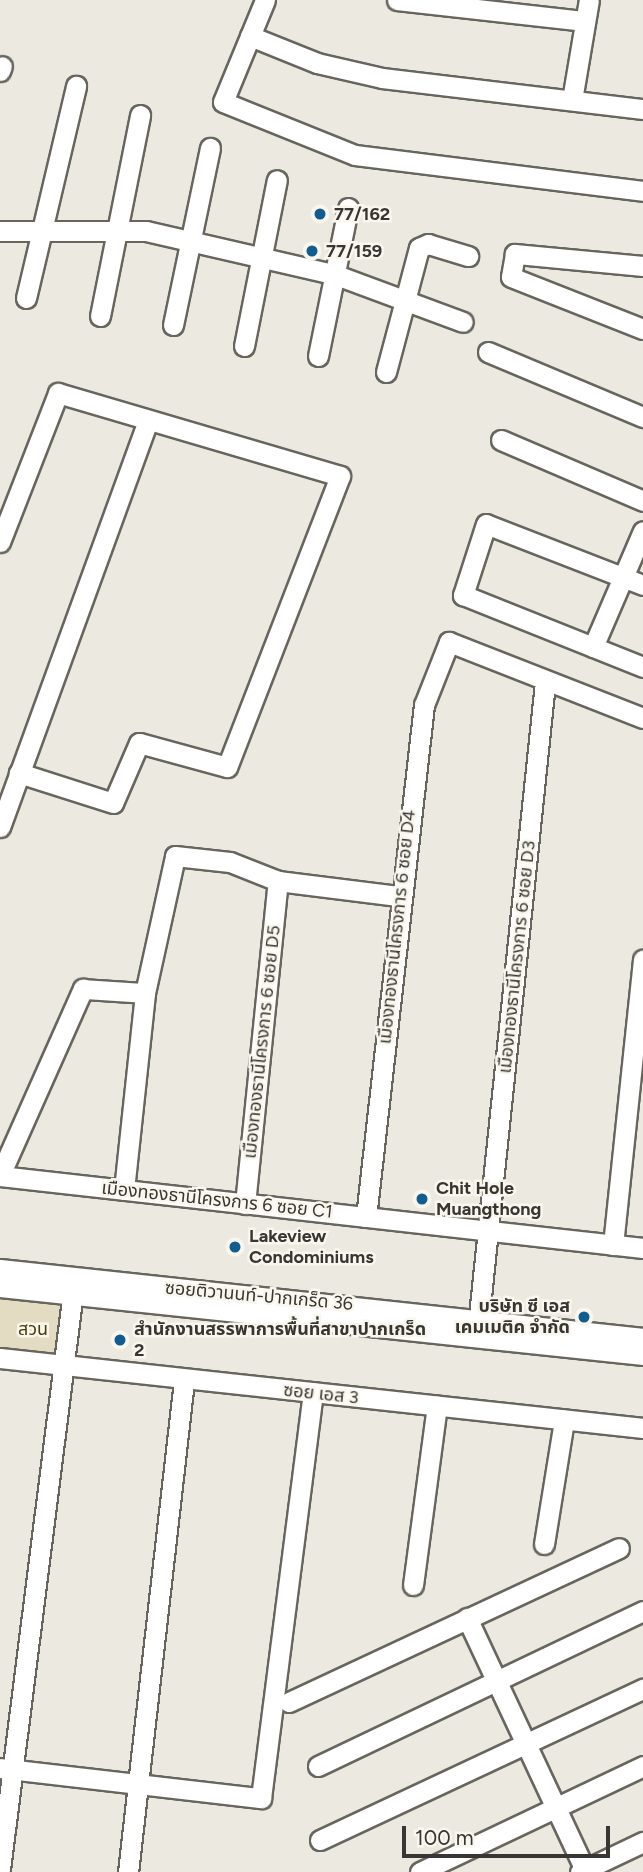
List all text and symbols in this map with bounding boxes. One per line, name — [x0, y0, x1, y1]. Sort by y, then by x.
place label: 77/162 — [334, 203, 390, 225]
marker: 77/162 — [312, 206, 328, 222]
place label: 77/159 — [326, 240, 382, 262]
marker: 77/159 — [304, 243, 320, 259]
street label: เมืองทองธานีโครงการ 6 ซอย D4 — [374, 809, 420, 1045]
street label: เมืองทองธานีโครงการ 6 ซอย D3 — [494, 840, 540, 1074]
street label: เมืองทองธานีโครงการ 6 ซอย D5 — [239, 924, 285, 1160]
street label: เมืองทองธานีโครงการ 6 ซอย C1 — [100, 1177, 334, 1223]
place label: Chit Hole Muangthong — [436, 1178, 541, 1220]
marker: Chit Hole Muangthong — [414, 1191, 430, 1207]
place label: Lakeview Condominiums — [249, 1226, 374, 1268]
marker: Lakeview Condominiums — [227, 1239, 243, 1255]
street label: ซอยติวานนท์-ปากเกร็ด 36 — [164, 1277, 354, 1315]
place label: บริษัท ซี เอส เคมเมติค จำกัด — [455, 1296, 570, 1338]
marker: บริษัท ซี เอส เคมเมติค จำกัด — [576, 1309, 592, 1325]
park label: สวน — [18, 1318, 48, 1340]
place label: สำนักงานสรรพาการพื้นที่สาขาปากเกร็ด 2 — [134, 1319, 426, 1362]
marker: สำนักงานสรรพาการพื้นที่สาขาปากเกร็ด 2 — [112, 1332, 128, 1348]
street label: ซอย เอส 3 — [282, 1379, 360, 1409]
scale bar — [405, 1812, 613, 1856]
text: 100 m — [415, 1825, 474, 1850]

